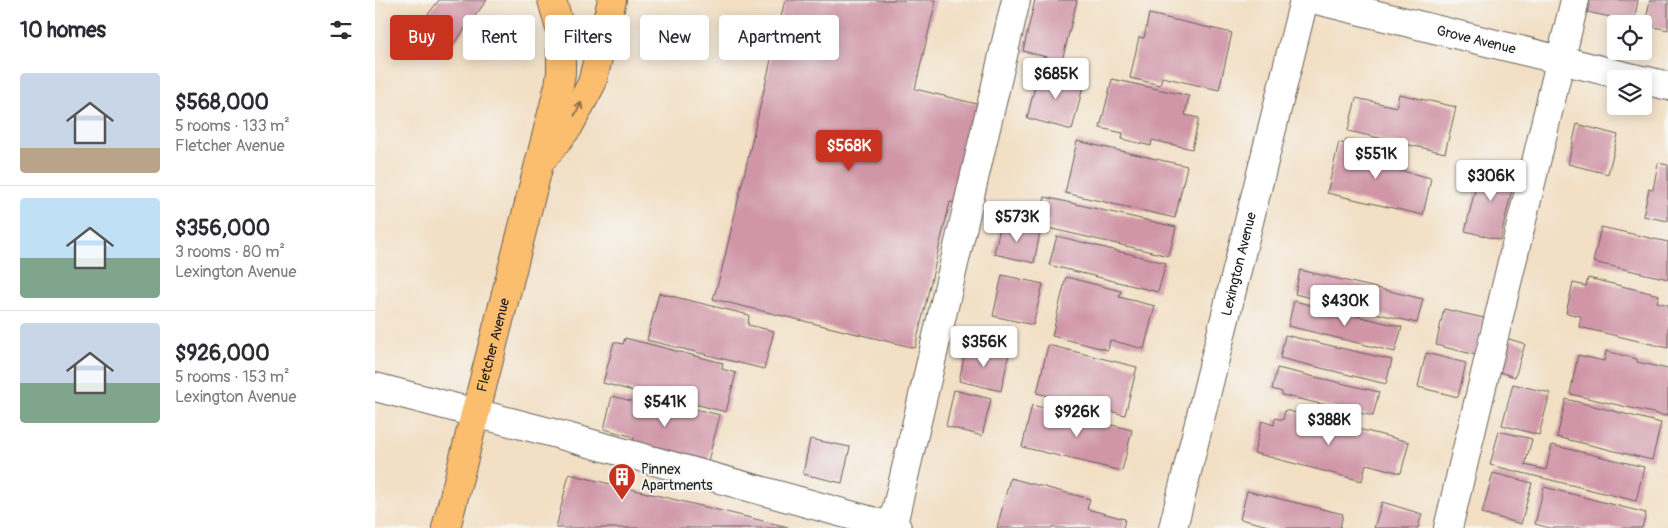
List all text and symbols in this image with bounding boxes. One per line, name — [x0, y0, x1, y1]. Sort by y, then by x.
chip: Buy — [390, 15, 453, 60]
chip: Rent — [463, 15, 535, 60]
chip: Filters — [545, 15, 630, 60]
chip: New — [640, 15, 709, 60]
chip: Apartment — [719, 15, 839, 60]
map controls — [1607, 15, 1652, 115]
button: locate — [1607, 15, 1652, 60]
icon: filters — [327, 16, 355, 44]
text: 10 homes — [20, 17, 106, 44]
street label: Grove Avenue — [1435, 22, 1518, 58]
pin: $685K — [1021, 58, 1091, 100]
text: $685K — [1034, 64, 1078, 84]
button: layers — [1607, 70, 1652, 115]
text: $568,000 — [175, 89, 269, 116]
icon: home — [60, 93, 120, 153]
one-way arrow — [574, 102, 583, 117]
text: 5 rooms · 133 m² — [175, 116, 290, 136]
pin: $568K — [814, 130, 884, 172]
text: Fletcher Avenue — [175, 136, 285, 156]
text: $568K — [827, 136, 871, 156]
pin: $551K — [1341, 138, 1411, 180]
text: $551K — [1355, 144, 1397, 164]
pin: $306K — [1456, 160, 1526, 202]
text: $306K — [1467, 166, 1515, 186]
pin: $573K — [982, 200, 1052, 243]
text: $573K — [995, 207, 1039, 227]
street label: Lexington Avenue — [1218, 210, 1260, 318]
text: $356,000 — [175, 215, 270, 242]
icon: home — [60, 218, 120, 278]
text: 3 rooms · 80 m² — [175, 242, 285, 262]
text: Lexington Avenue — [175, 262, 296, 282]
pin: $430K — [1310, 284, 1380, 327]
text: $430K — [1321, 291, 1369, 311]
street label: Fletcher Avenue — [473, 296, 513, 394]
pin: $356K — [949, 326, 1019, 368]
text: $356K — [961, 332, 1007, 352]
text: $926,000 — [175, 340, 270, 367]
icon: home — [60, 343, 120, 403]
text: 5 rooms · 153 m² — [175, 367, 290, 387]
pin: $541K — [630, 386, 700, 428]
text: Lexington Avenue — [175, 387, 296, 407]
text: $541K — [644, 392, 686, 412]
pin: $926K — [1042, 396, 1112, 438]
text: $926K — [1055, 402, 1099, 422]
pin: $388K — [1294, 404, 1364, 446]
text: $388K — [1307, 410, 1351, 430]
place label: Pinnex Apartments — [641, 461, 713, 494]
building icon: Pinnex Apartments — [607, 462, 637, 501]

